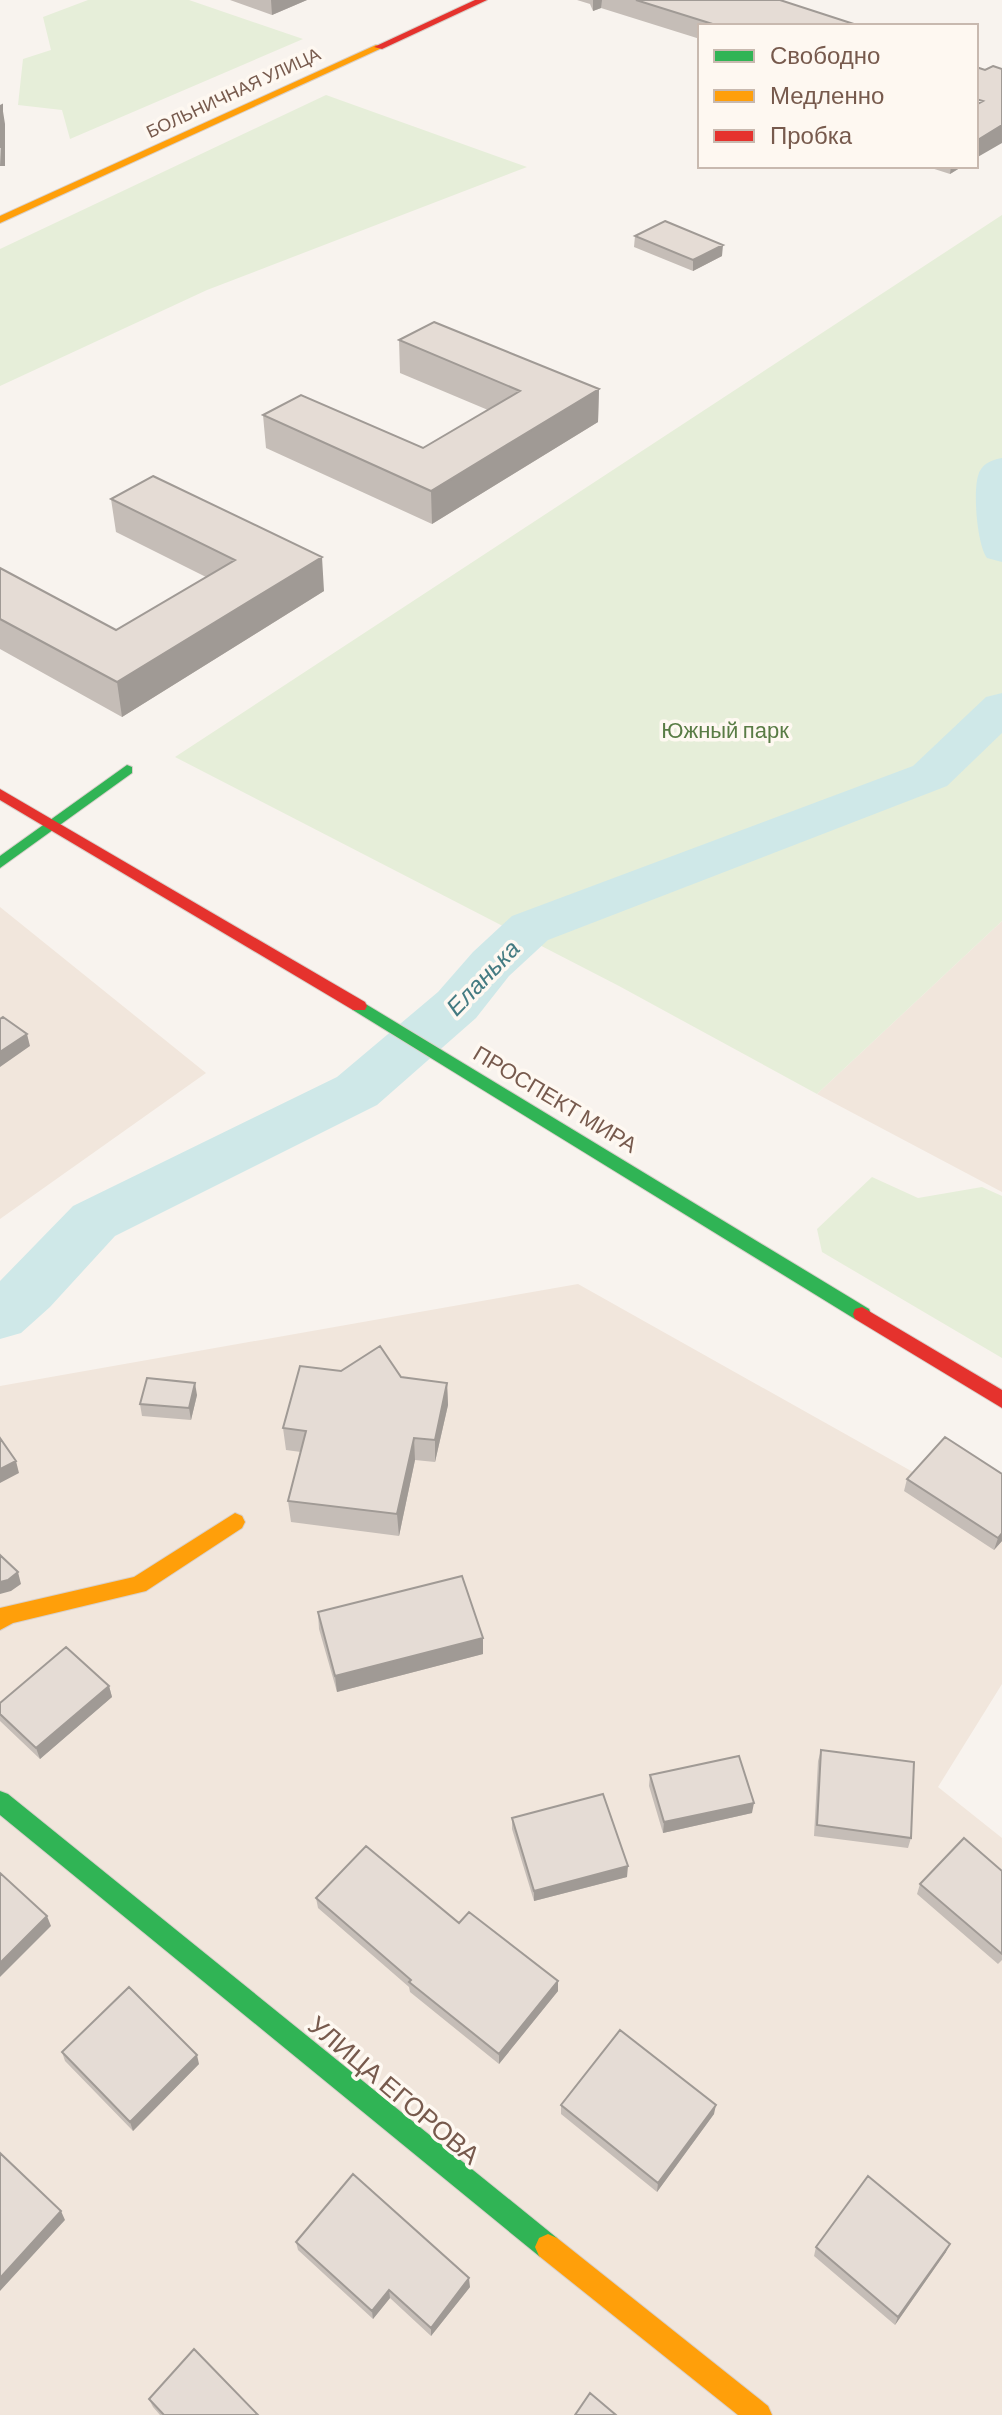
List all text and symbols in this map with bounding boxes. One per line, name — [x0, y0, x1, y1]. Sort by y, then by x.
legend — [698, 24, 978, 168]
text: Свободно — [770, 40, 880, 69]
street label: БОЛЬНИЧНАЯ УЛИЦА — [142, 42, 324, 142]
text: Медленно — [770, 80, 884, 109]
text: Пробка — [770, 120, 853, 149]
park label: Южный парк — [661, 716, 789, 743]
water label: Еланька — [439, 933, 525, 1021]
street label: ПРОСПЕКТ МИРА — [470, 1039, 643, 1157]
street label: УЛИЦА ЕГОРОВА — [303, 2008, 487, 2170]

